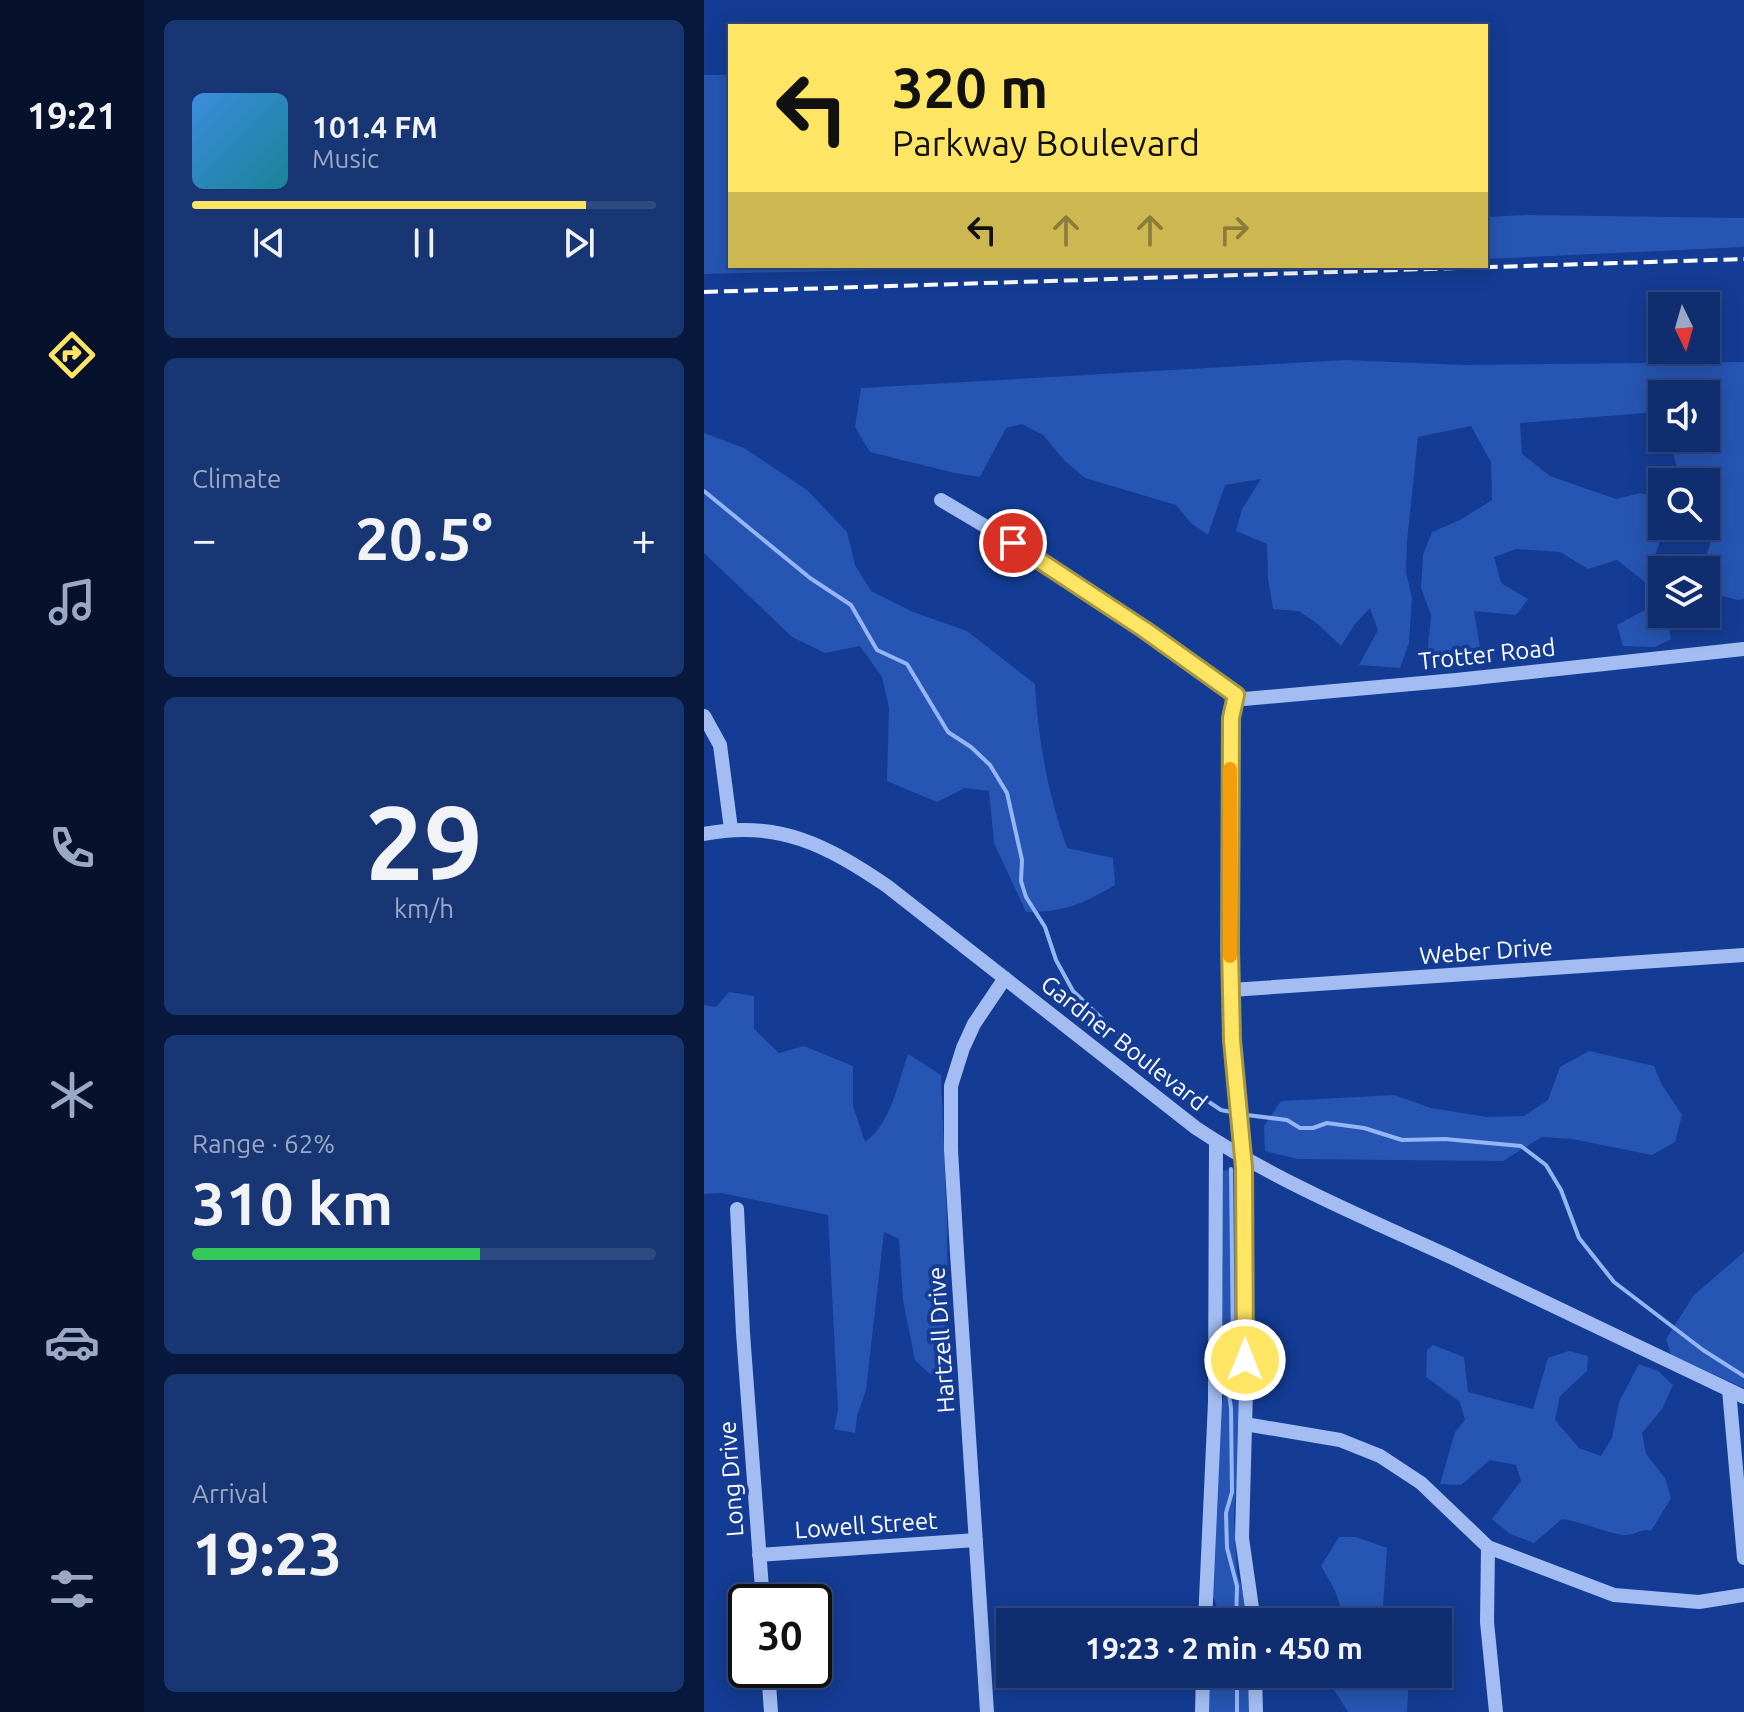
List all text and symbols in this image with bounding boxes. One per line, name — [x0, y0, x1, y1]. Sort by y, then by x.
icon: left — [760, 56, 864, 160]
text: 320 m — [892, 56, 1048, 119]
text: 19:21 — [27, 95, 117, 136]
text: 101.4 FM — [312, 110, 438, 144]
text: Parkway Boulevard — [892, 122, 1200, 163]
text: Music — [312, 144, 379, 173]
icon: left — [960, 208, 1004, 252]
icon: ahead — [1044, 208, 1088, 252]
icon: ahead — [1128, 208, 1172, 252]
icon: right — [1212, 208, 1256, 252]
icon: previous — [247, 221, 291, 265]
icon: pause — [402, 221, 446, 265]
icon: next — [557, 221, 601, 265]
north arrow — [1648, 292, 1720, 364]
map controls — [1648, 292, 1720, 628]
icon: directions — [44, 327, 100, 383]
button: sound — [1648, 380, 1720, 452]
text: Climate — [192, 464, 281, 493]
button: search — [1648, 468, 1720, 540]
text: 20.5° — [355, 504, 493, 571]
pin — [979, 509, 1047, 577]
text: − — [192, 514, 217, 563]
text: + — [631, 514, 656, 563]
icon: arrive — [991, 521, 1035, 565]
button: layers — [1648, 556, 1720, 628]
icon: music — [44, 574, 100, 630]
street label: Trotter Road — [1417, 633, 1557, 675]
text: 29 — [365, 783, 483, 900]
icon: phone — [44, 820, 100, 876]
text: km/h — [394, 894, 454, 923]
street label: Weber Drive — [1418, 933, 1554, 969]
street label: Gardner Boulevard — [1036, 970, 1212, 1116]
icon: climate — [44, 1067, 100, 1123]
text: Range · 62% — [192, 1129, 335, 1158]
text: 310 km — [192, 1169, 393, 1236]
street label: Hartzell Drive — [922, 1266, 960, 1414]
icon: car — [44, 1314, 100, 1370]
position arrow — [1203, 1318, 1287, 1402]
street label: Long Drive — [713, 1420, 749, 1538]
text: Arrival — [192, 1479, 268, 1508]
street label: Lowell Street — [794, 1507, 939, 1543]
text: 19:23 — [192, 1519, 342, 1586]
icon: filters — [44, 1561, 100, 1617]
speed limit sign: 30 — [728, 1584, 832, 1688]
text: 19:23 · 2 min · 450 m — [1085, 1631, 1363, 1665]

